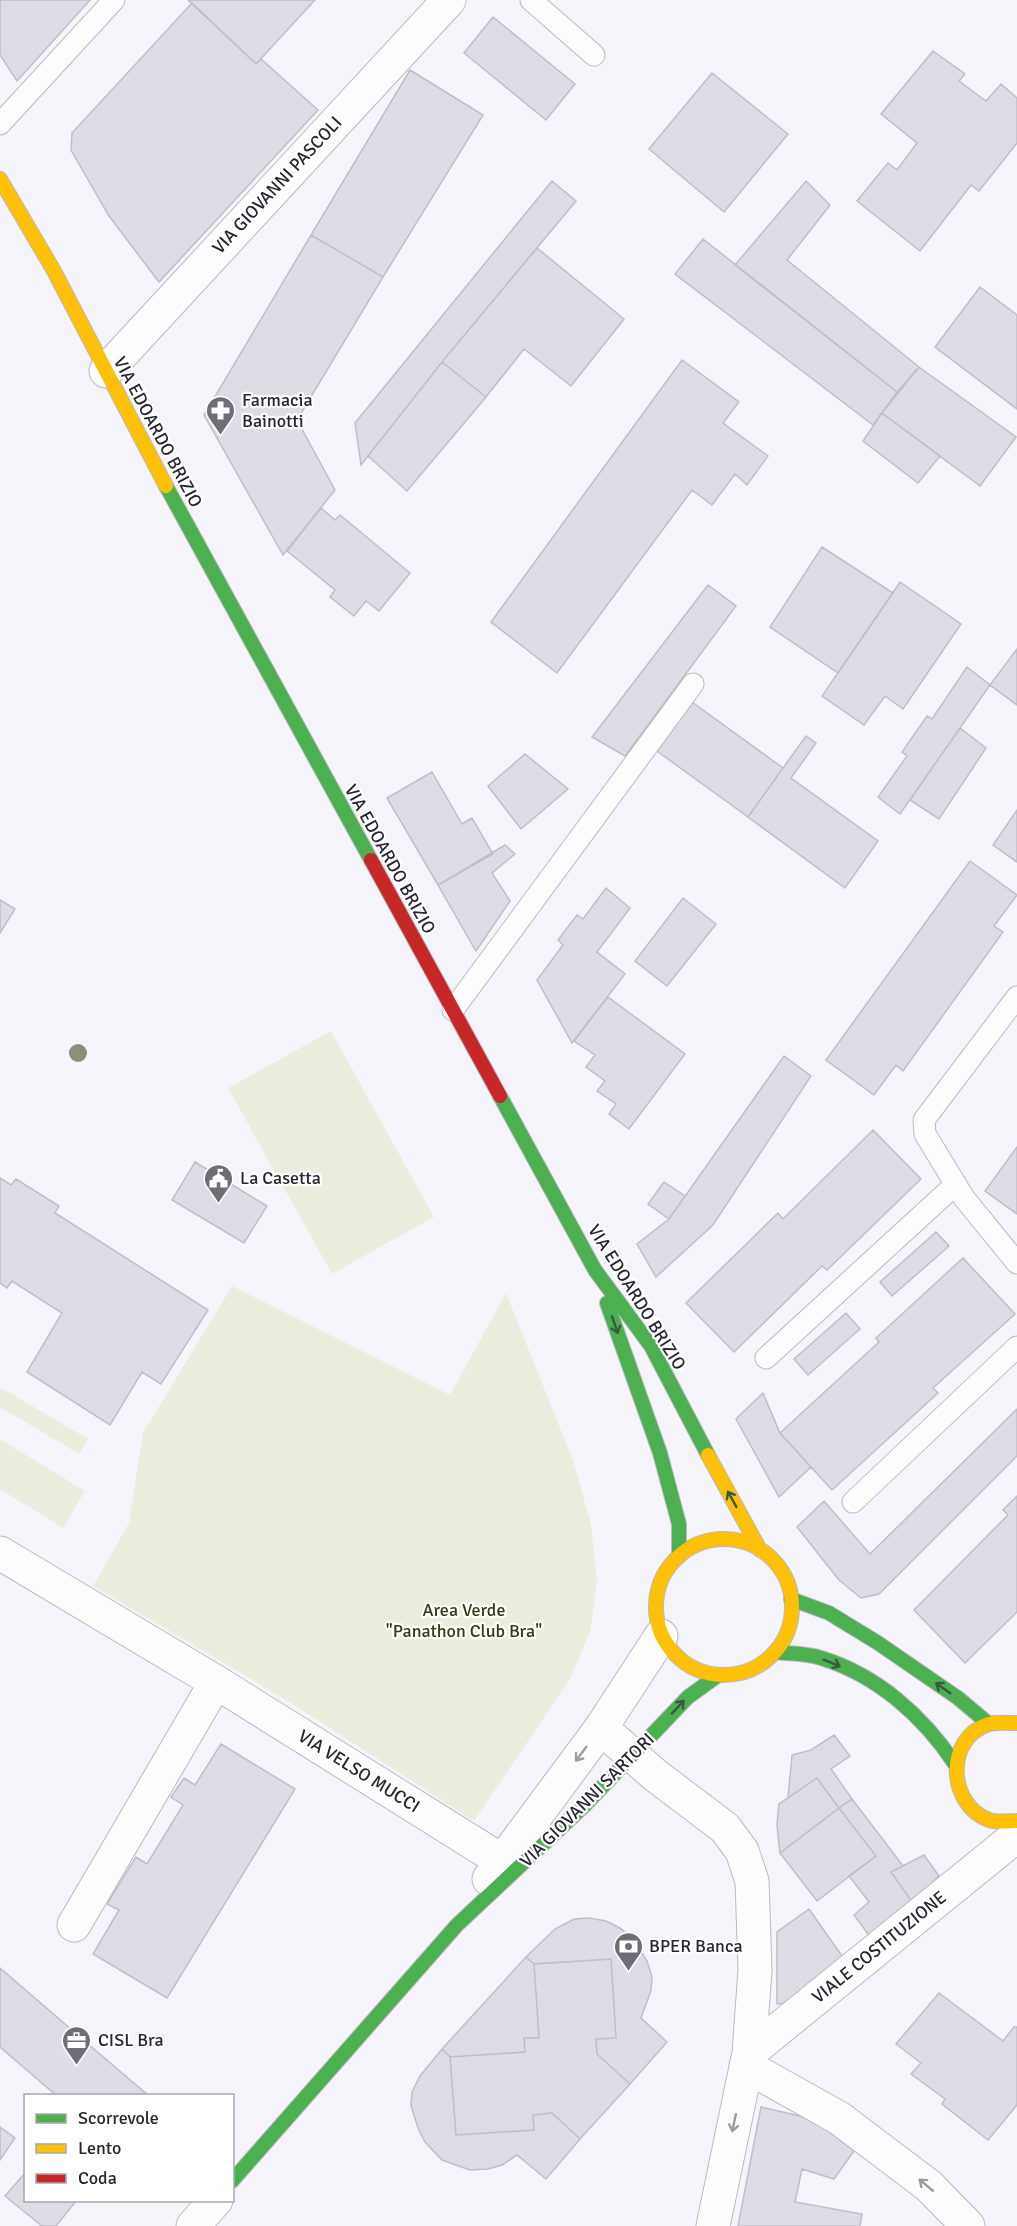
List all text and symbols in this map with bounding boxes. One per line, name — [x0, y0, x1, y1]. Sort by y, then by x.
street label: VIA GIOVANNI PASCOLI — [207, 112, 347, 258]
street label: VIA EDOARDO BRIZIO — [109, 353, 207, 511]
place label: Farmacia Bainotti — [242, 389, 313, 432]
pharmacy icon: Farmacia Bainotti — [205, 394, 237, 436]
street label: VIA EDOARDO BRIZIO — [340, 780, 440, 938]
public building icon: La Casetta — [203, 1162, 235, 1204]
place label: La Casetta — [240, 1167, 321, 1189]
street label: VIA EDOARDO BRIZIO — [583, 1220, 691, 1374]
one-way arrow — [610, 1315, 621, 1334]
one-way arrow — [726, 1490, 737, 1508]
park label: Area Verde "Panathon Club Bra" — [386, 1599, 542, 1642]
one-way arrow — [823, 1658, 841, 1669]
one-way arrow — [935, 1682, 951, 1694]
one-way arrow — [671, 1700, 685, 1715]
street label: VIA VELSO MUCCI — [294, 1725, 424, 1817]
street label: VIA GIOVANNI SARTORI — [515, 1728, 659, 1872]
one-way arrow — [575, 1745, 588, 1761]
street label: VIALE COSTITUZIONE — [807, 1886, 951, 2008]
bank icon: BPER Banca — [612, 1930, 644, 1972]
place label: BPER Banca — [649, 1935, 743, 1957]
office icon: CISL Bra — [61, 2024, 93, 2066]
place label: CISL Bra — [98, 2029, 164, 2051]
legend — [24, 2094, 234, 2202]
text: Scorrevole — [78, 2107, 159, 2129]
one-way arrow — [728, 2113, 739, 2133]
text: Lento — [78, 2137, 121, 2159]
text: Coda — [78, 2167, 117, 2189]
one-way arrow — [919, 2178, 934, 2192]

